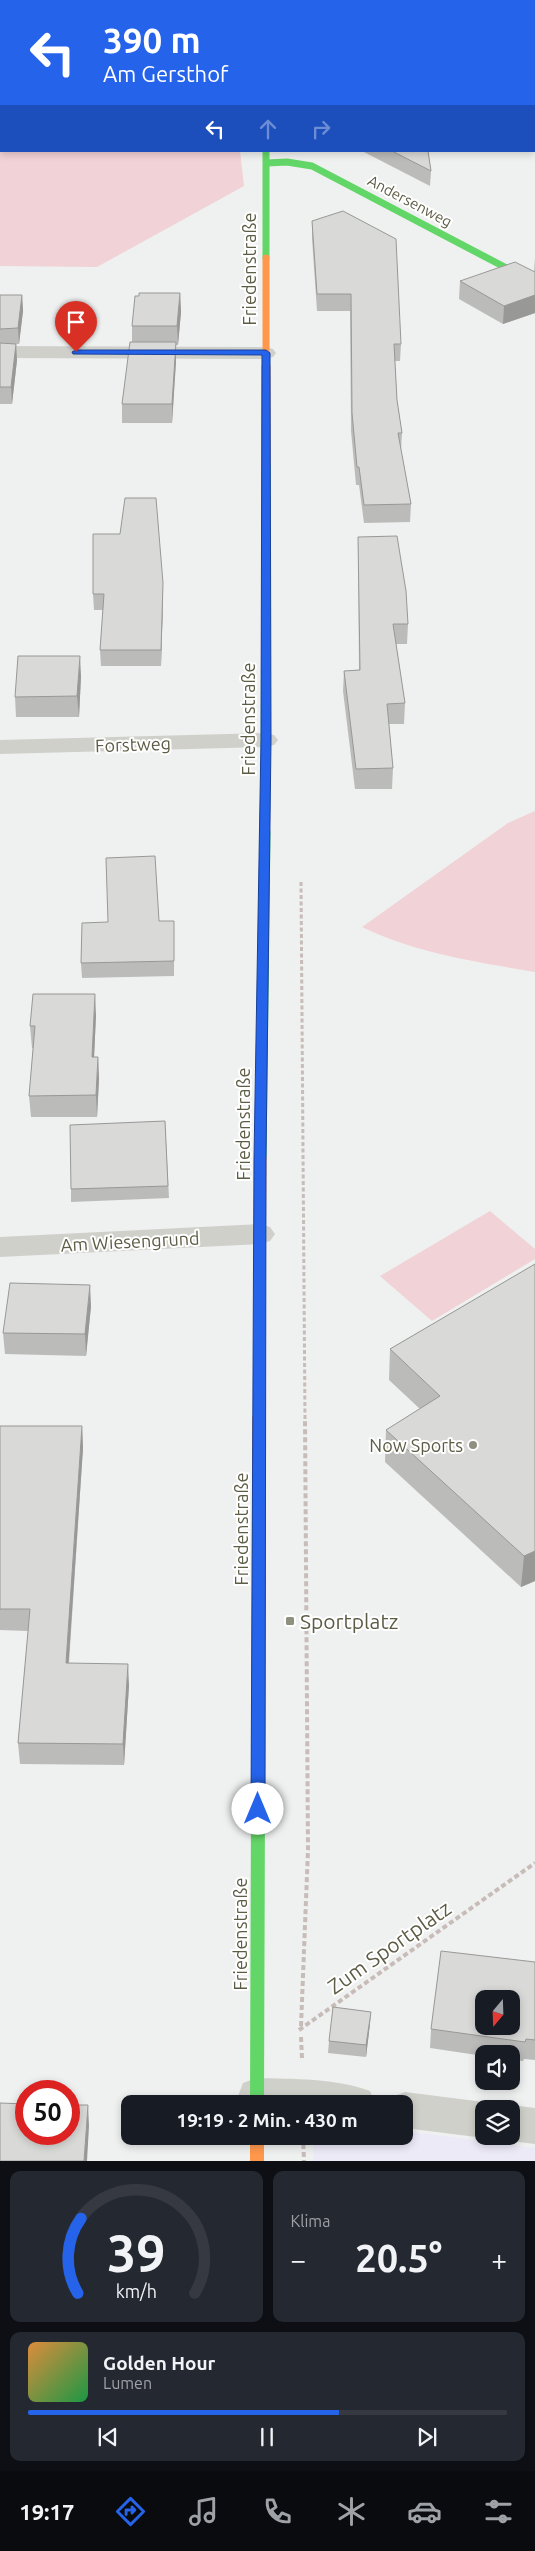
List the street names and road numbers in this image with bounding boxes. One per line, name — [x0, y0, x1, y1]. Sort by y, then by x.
street label: Andersenweg — [365, 172, 455, 230]
street label: Friedenstraße — [239, 213, 259, 325]
street label: Friedenstraße — [238, 663, 258, 775]
street label: Forstweg — [95, 733, 171, 755]
street label: Friedenstraße — [233, 1068, 253, 1180]
street label: Am Wiesengrund — [60, 1227, 200, 1255]
street label: Friedenstraße — [231, 1473, 251, 1585]
street label: Friedenstraße — [230, 1878, 250, 1990]
street label: Zum Sportplatz — [323, 1896, 455, 1998]

